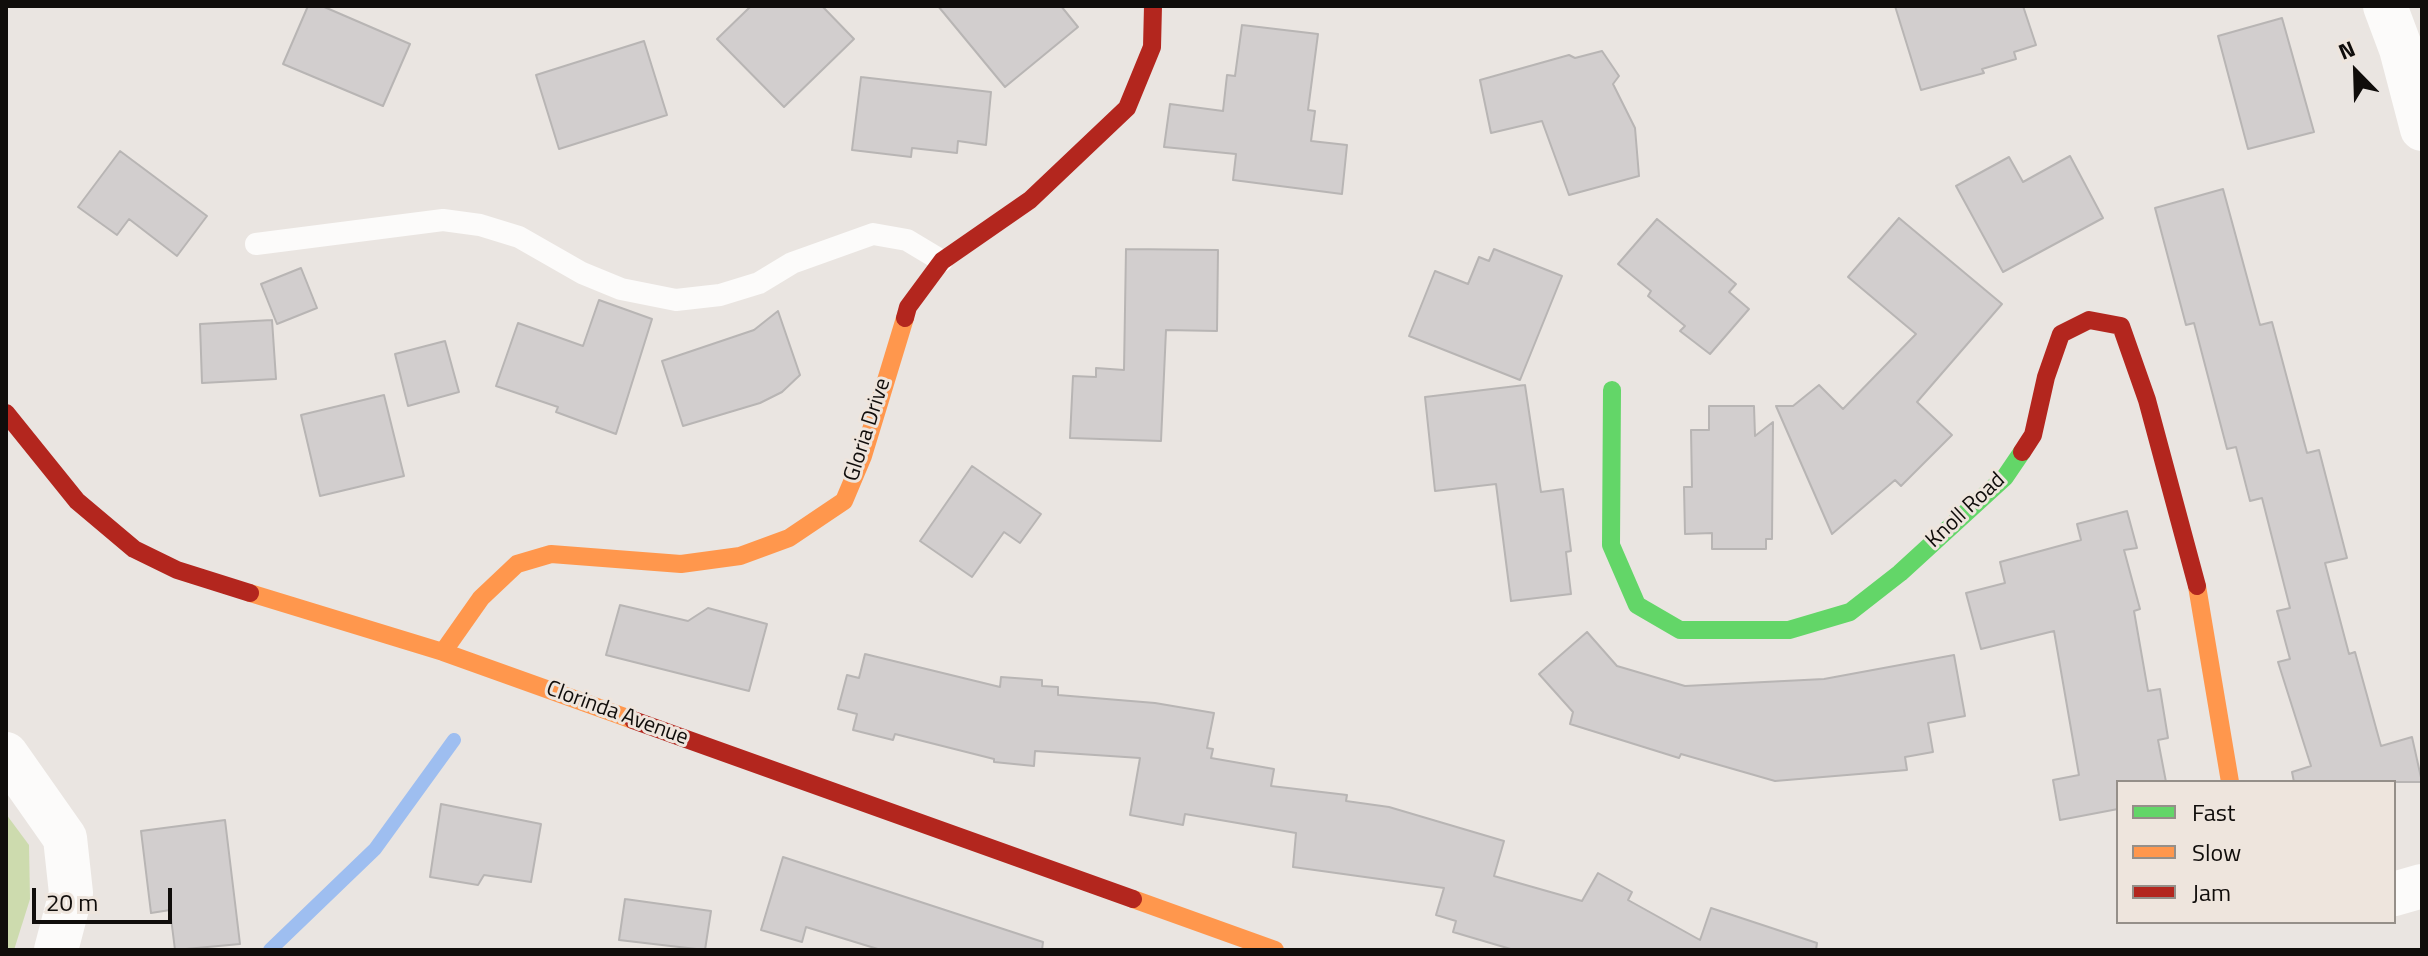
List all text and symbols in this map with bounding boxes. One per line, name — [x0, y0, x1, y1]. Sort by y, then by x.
text: N — [2333, 31, 2360, 69]
north arrow — [2316, 32, 2396, 112]
street label: Gloria Drive — [839, 375, 897, 485]
street label: Knoll Road — [1921, 468, 2011, 554]
street label: Clorinda Avenue — [542, 676, 692, 752]
legend — [2116, 780, 2396, 924]
text: Fast — [2192, 794, 2235, 830]
text: Slow — [2192, 834, 2241, 870]
scale bar — [36, 872, 176, 922]
text: Jam — [2192, 874, 2231, 910]
text: 20 m — [46, 884, 98, 920]

